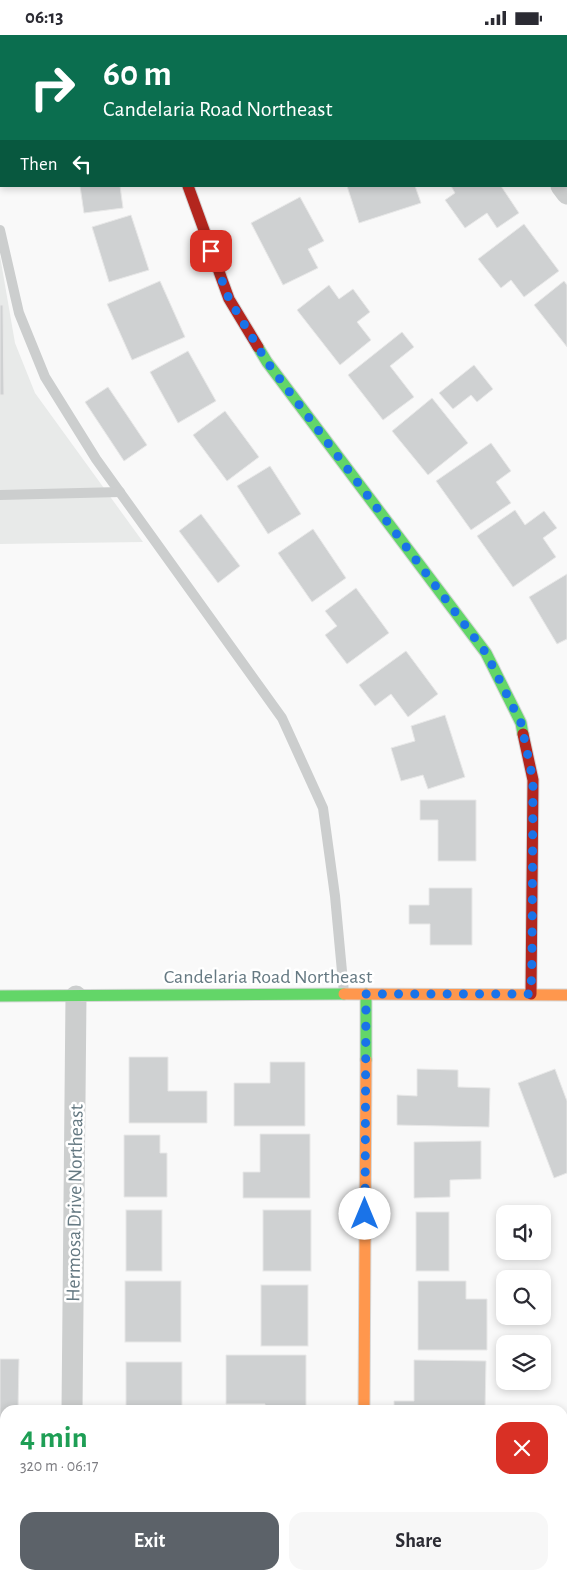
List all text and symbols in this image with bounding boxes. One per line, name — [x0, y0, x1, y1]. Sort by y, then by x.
text: 06:13 — [25, 8, 63, 27]
icon: right — [20, 55, 85, 120]
text: 60 m — [103, 57, 172, 92]
text: Candelaria Road Northeast — [103, 98, 332, 120]
icon: left — [68, 150, 96, 178]
text: Then — [20, 155, 58, 174]
pin — [190, 230, 232, 272]
icon: arrive — [197, 237, 225, 265]
street label: Candelaria Road Northeast — [164, 967, 373, 987]
street label: Hermosa Drive Northeast — [63, 1103, 87, 1302]
position arrow — [338, 1187, 390, 1239]
map controls — [496, 1205, 551, 1390]
button: sound — [496, 1205, 551, 1260]
button: search — [496, 1270, 551, 1325]
button: layers — [496, 1335, 551, 1390]
button: close — [496, 1422, 548, 1474]
text: 4 min — [20, 1423, 88, 1453]
text: 320 m · 06:17 — [20, 1458, 99, 1474]
button: Exit — [20, 1512, 279, 1570]
button: Share — [289, 1512, 548, 1570]

